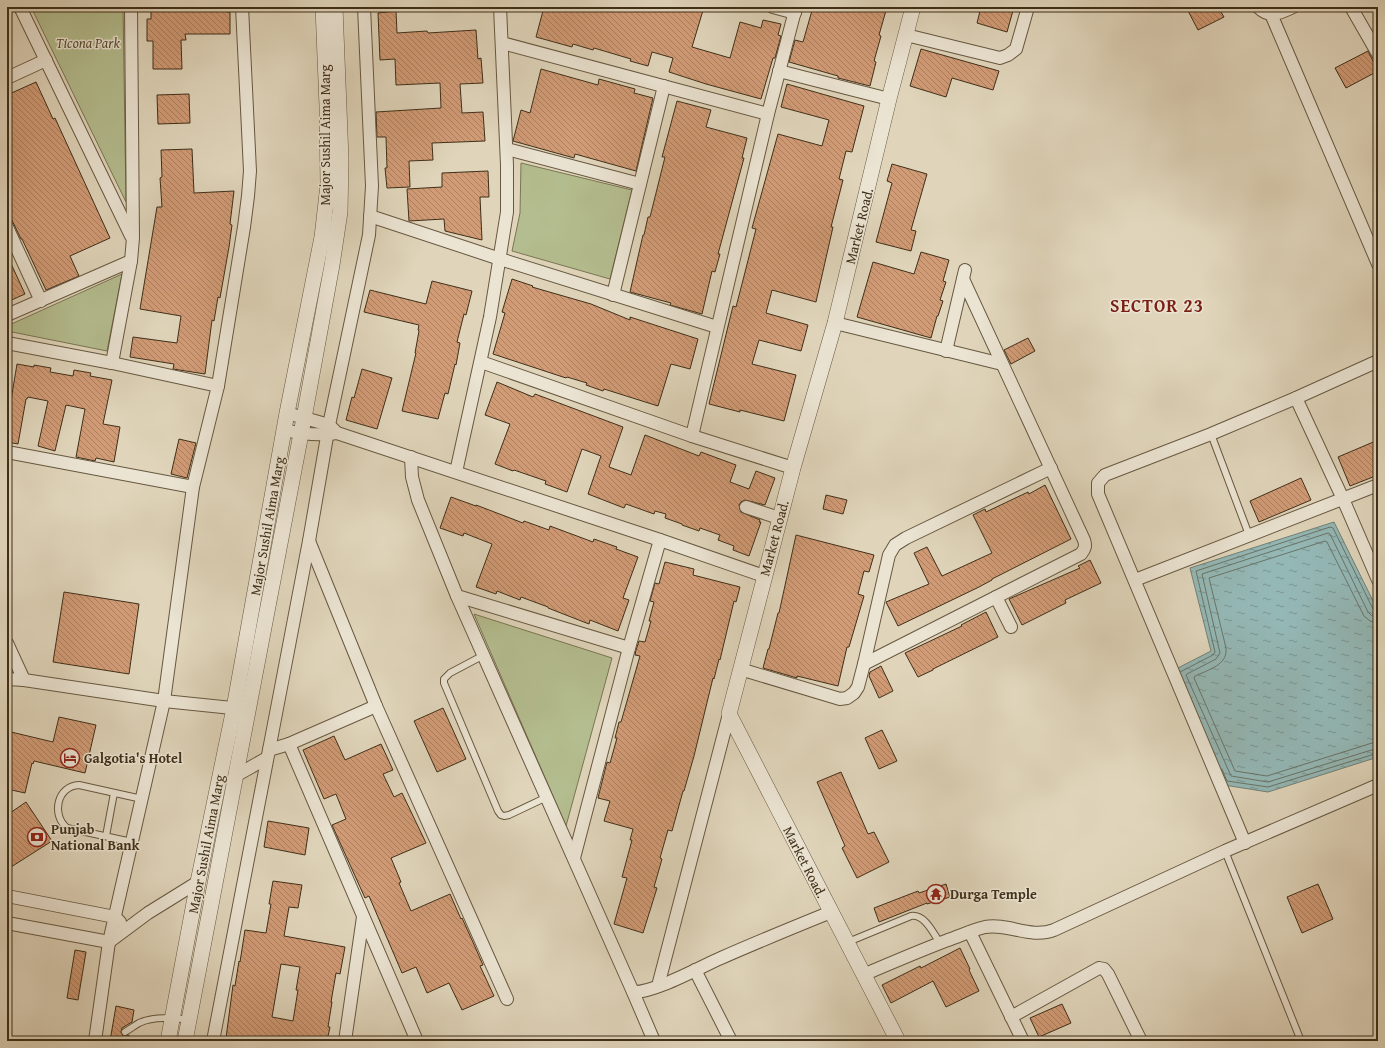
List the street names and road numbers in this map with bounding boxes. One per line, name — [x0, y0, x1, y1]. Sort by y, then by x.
street label: Major Sushil Aima Marg — [315, 64, 335, 206]
street label: Market Road. — [840, 186, 878, 266]
street label: Major Sushil Aima Marg — [245, 455, 289, 597]
street label: Market Road. — [754, 498, 794, 578]
street label: Major Sushil Aima Marg — [183, 773, 229, 915]
street label: Market Road. — [778, 823, 832, 901]

